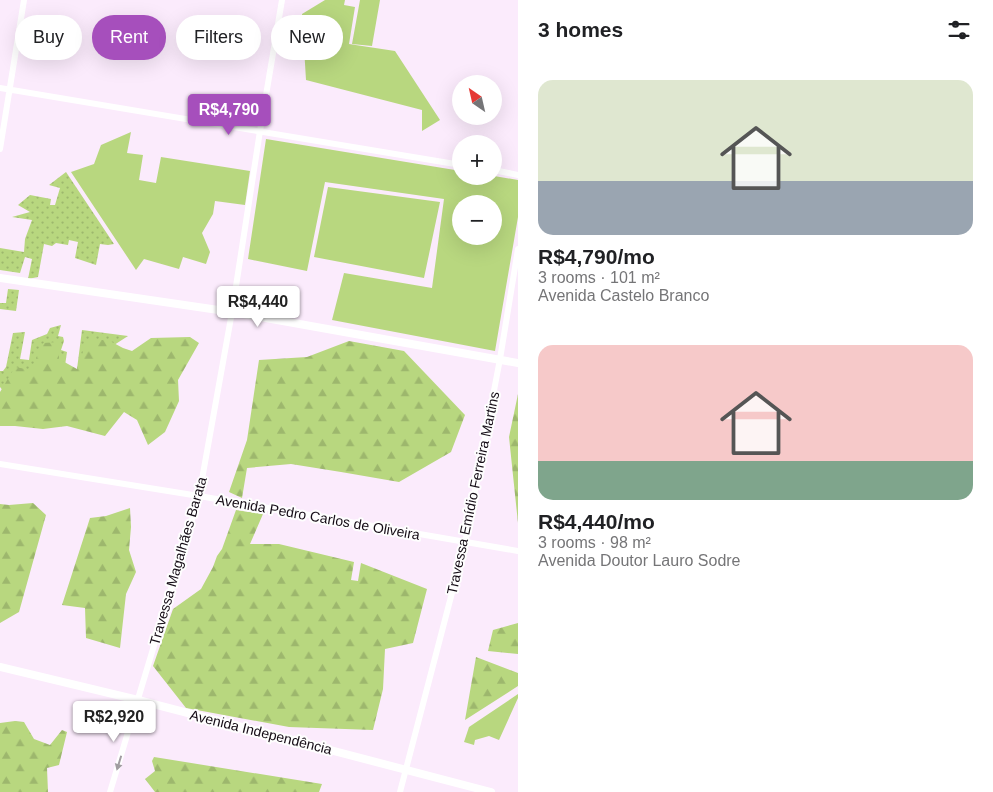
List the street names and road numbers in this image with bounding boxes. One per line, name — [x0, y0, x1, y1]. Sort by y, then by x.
street label: Travessa Emídio Ferreira Martins — [444, 390, 502, 596]
street label: Travessa Magalhães Barata — [146, 475, 210, 647]
street label: Avenida Pedro Carlos de Oliveira — [215, 491, 421, 543]
street label: Avenida Independência — [188, 707, 334, 757]

